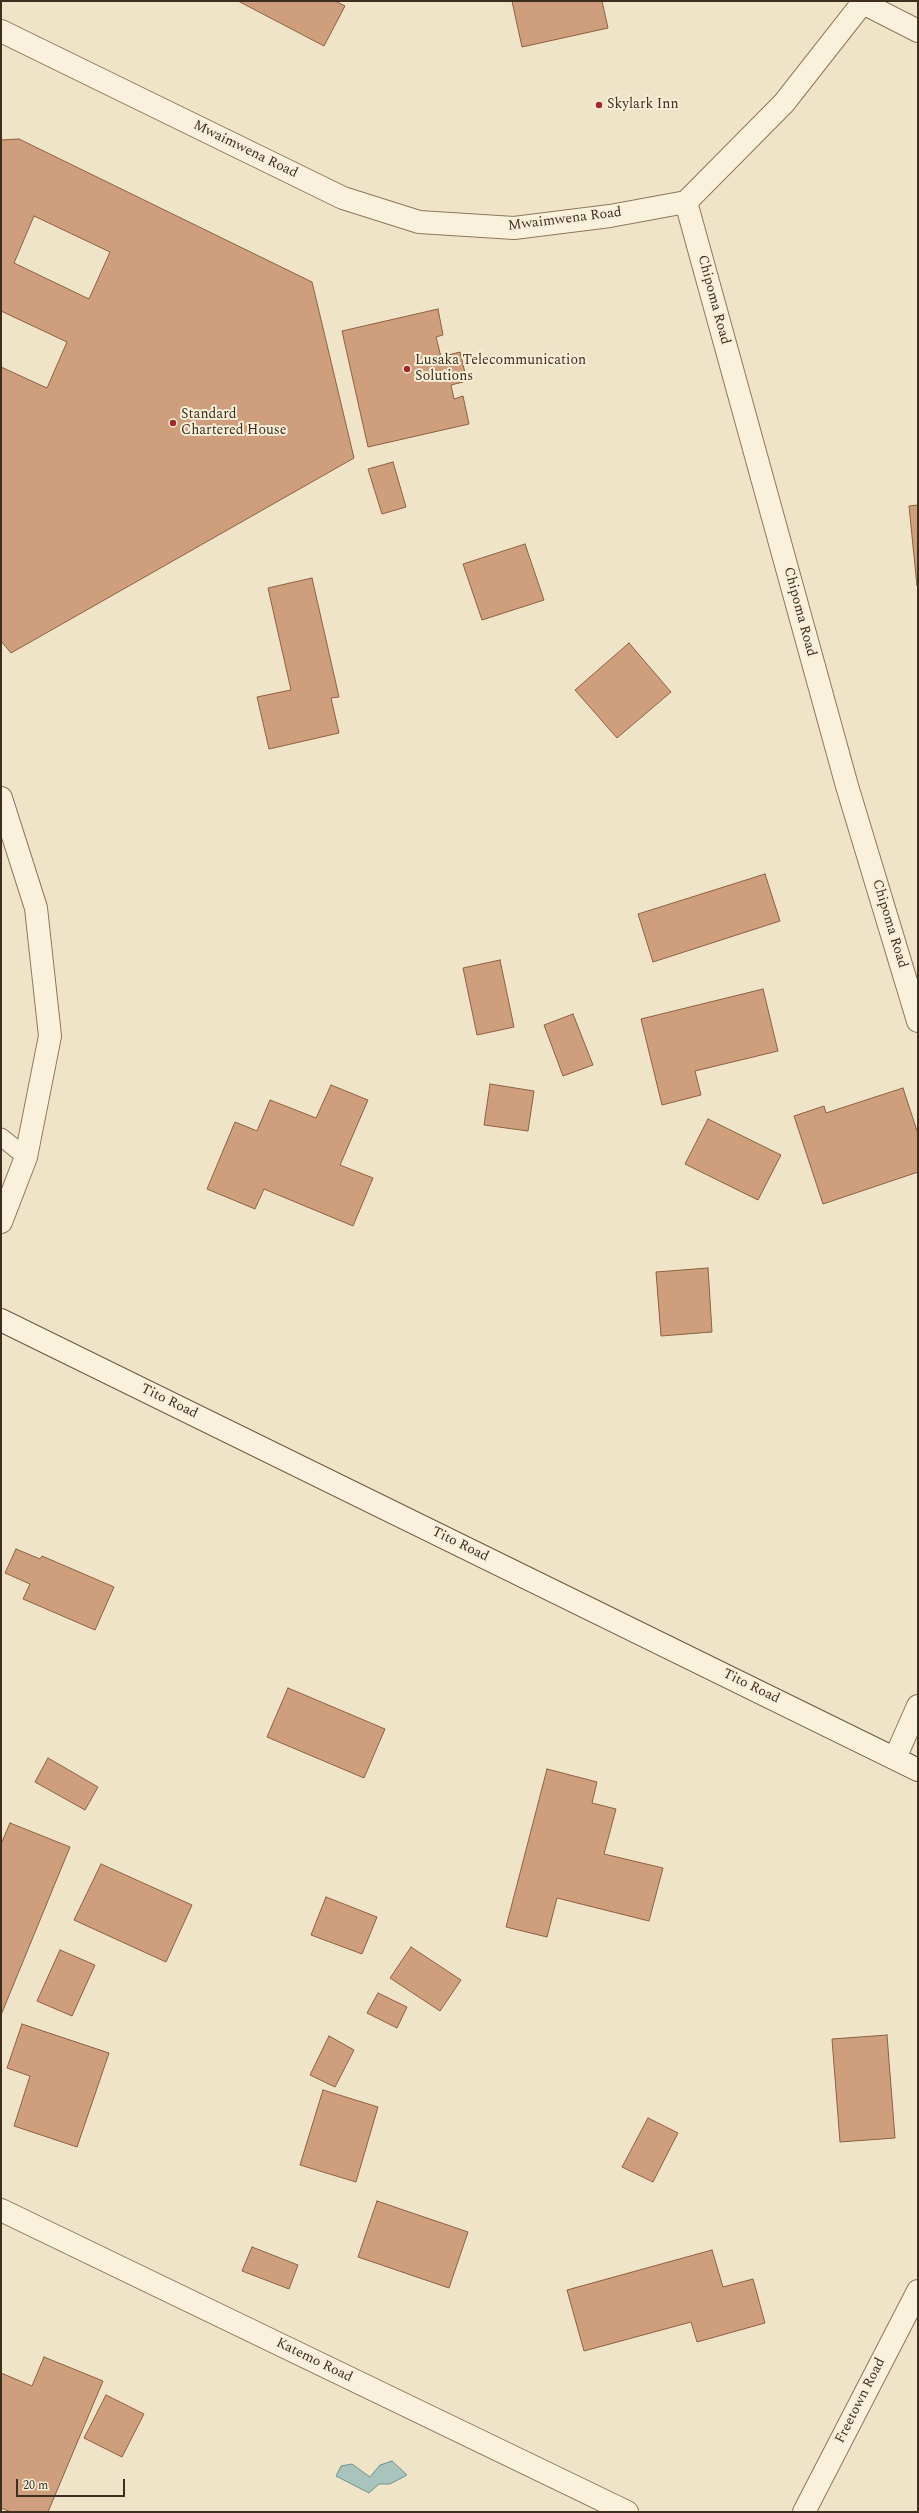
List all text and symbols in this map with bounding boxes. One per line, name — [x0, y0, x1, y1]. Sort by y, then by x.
place label: Skylark Inn — [607, 97, 679, 113]
marker: Skylark Inn — [594, 100, 604, 110]
street label: Mwaimwena Road — [190, 117, 300, 183]
street label: Mwaimwena Road — [507, 205, 623, 235]
street label: Chipoma Road — [693, 253, 733, 347]
place label: Lusaka Telecommunication Solutions — [415, 353, 586, 386]
marker: Lusaka Telecommunication Solutions — [402, 364, 412, 374]
place label: Standard Chartered House — [181, 407, 287, 440]
marker: Standard Chartered House — [168, 418, 178, 428]
street label: Chipoma Road — [779, 565, 819, 659]
street label: Chipoma Road — [868, 878, 910, 970]
street label: Tito Road — [138, 1381, 200, 1423]
street label: Tito Road — [429, 1524, 491, 1566]
street label: Tito Road — [720, 1666, 782, 1708]
street label: Katemo Road — [273, 2335, 355, 2387]
street label: Freetown Road — [832, 2356, 890, 2446]
scale bar — [18, 2471, 127, 2497]
text: 20 m — [23, 2476, 48, 2495]

